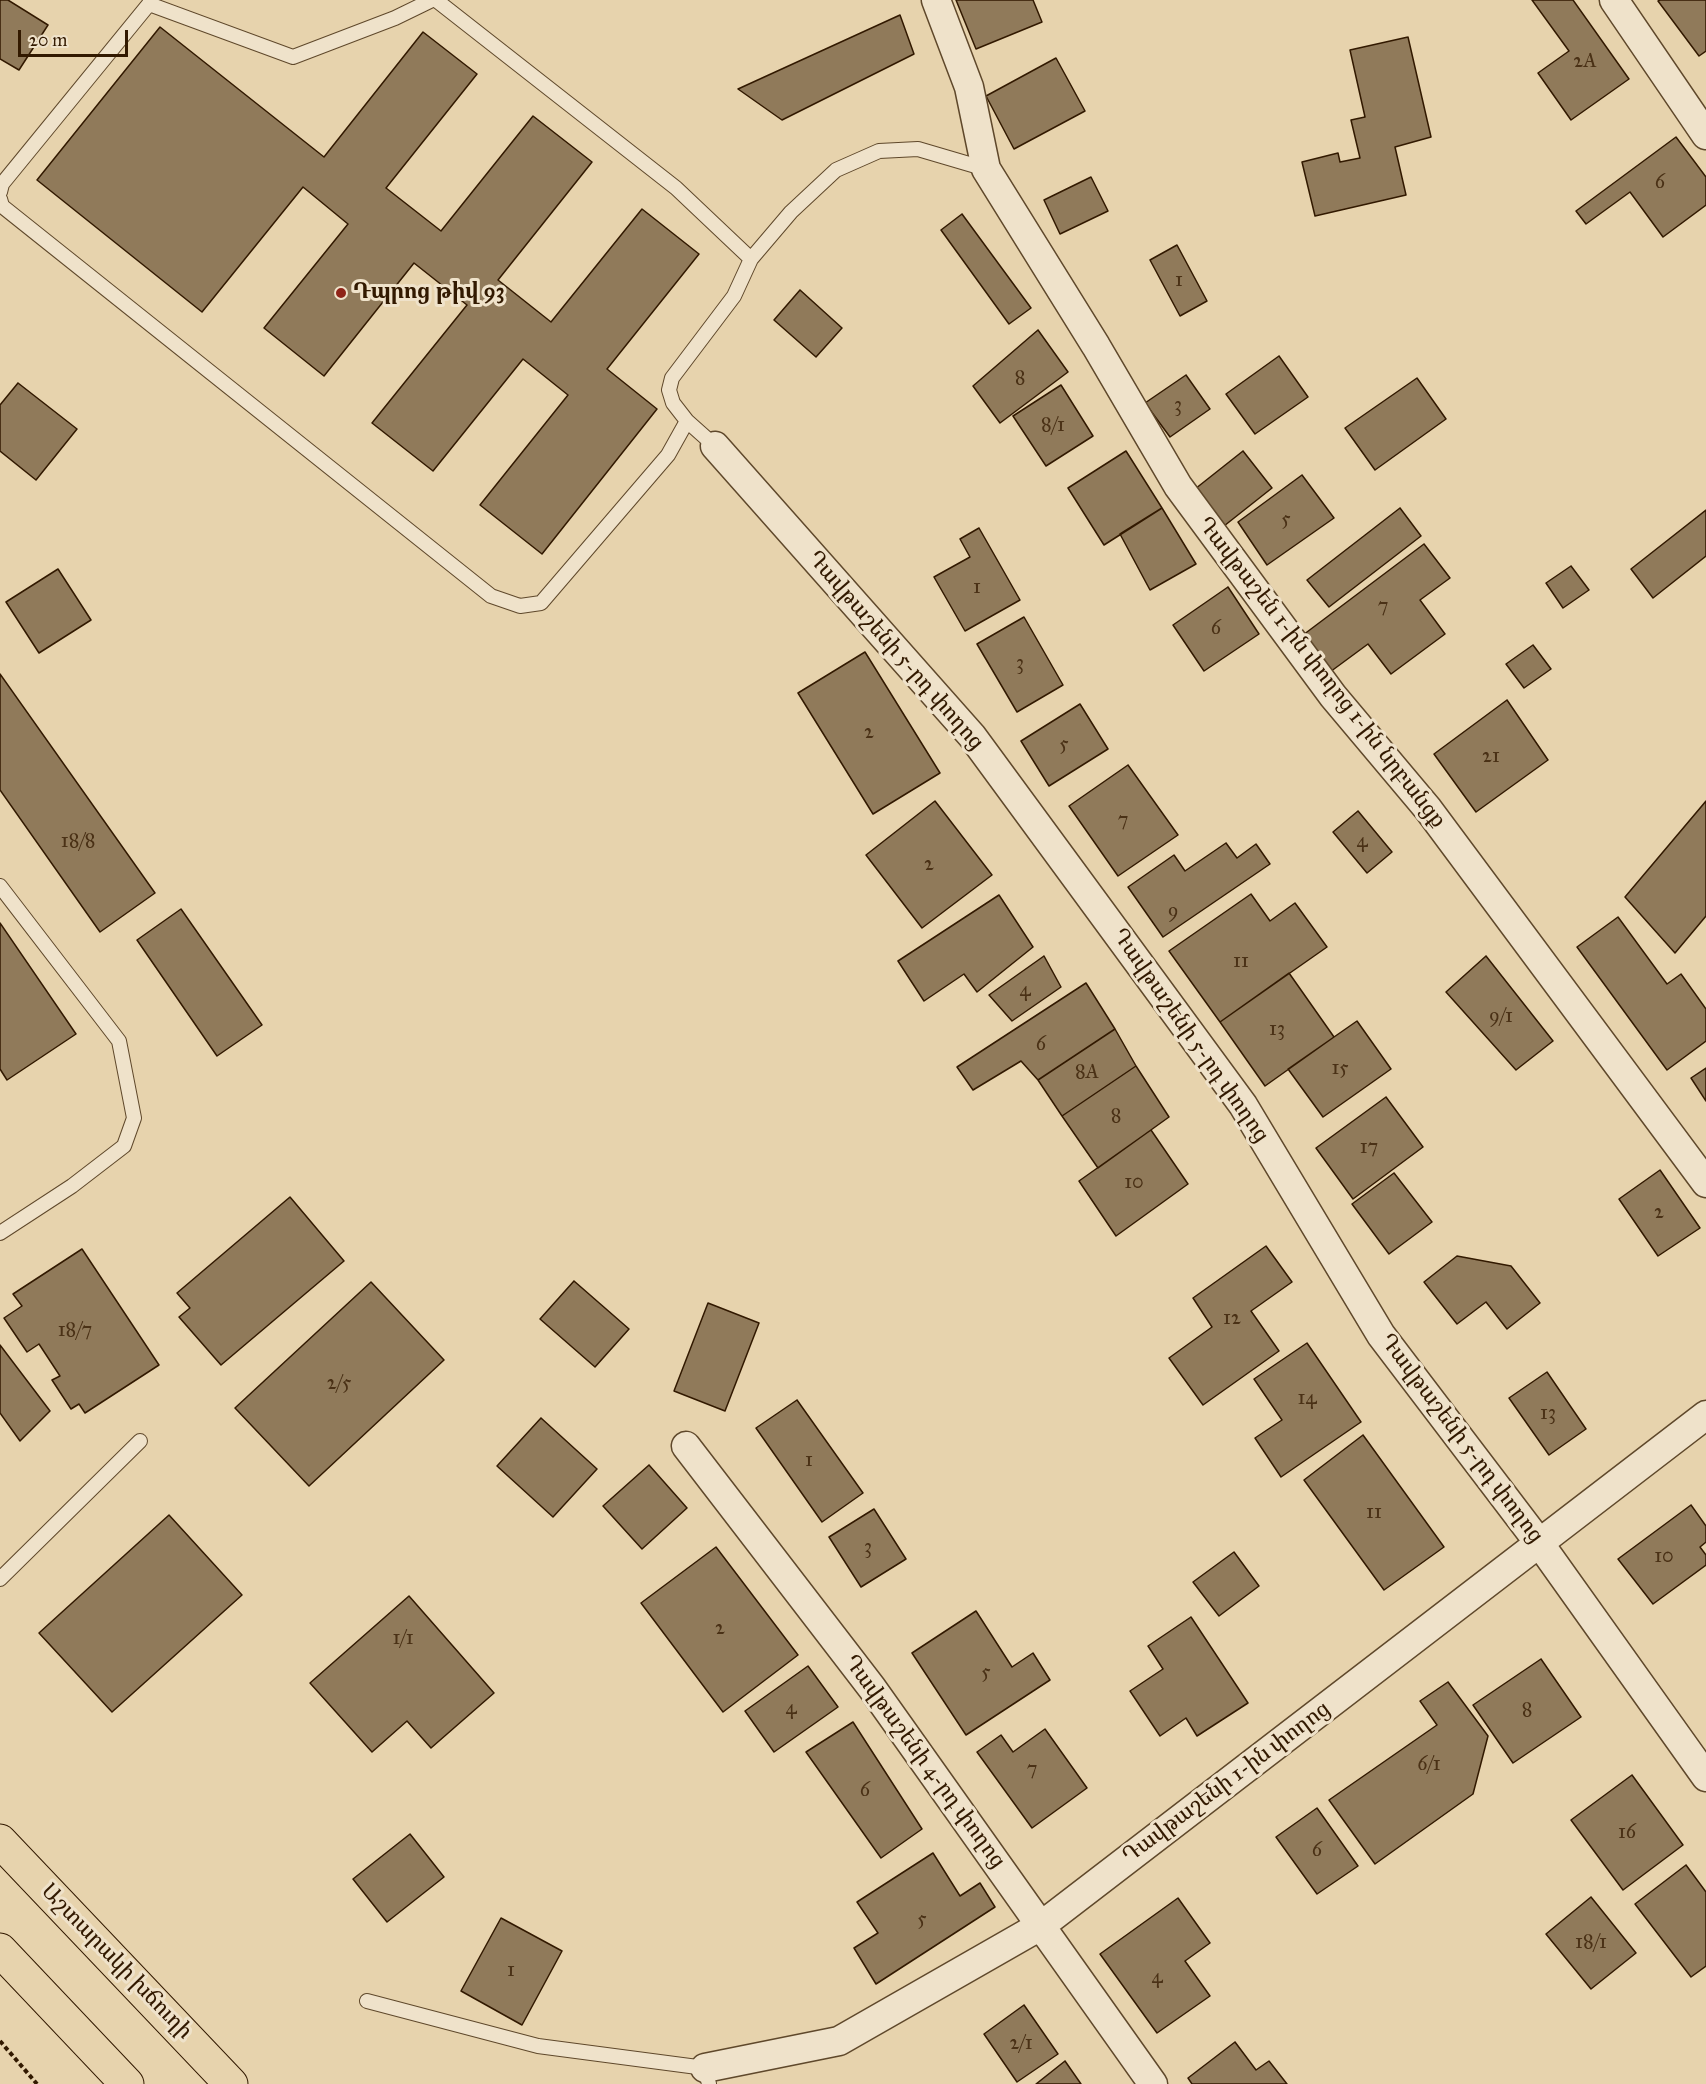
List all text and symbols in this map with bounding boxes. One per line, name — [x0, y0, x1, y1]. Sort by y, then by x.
scale bar — [21, 18, 130, 56]
text: 20 m — [29, 29, 67, 51]
house number: 2A — [1573, 50, 1597, 74]
house number: 6 — [1655, 171, 1665, 195]
house number: 1 — [1175, 269, 1183, 293]
place label: Դպրոց թիվ 93 — [353, 280, 504, 306]
marker: Դպրոց թիվ 93 — [334, 286, 348, 300]
house number: 8 — [1015, 367, 1025, 391]
house number: 3 — [1174, 394, 1182, 418]
house number: 8/1 — [1041, 414, 1065, 438]
house number: 5 — [1281, 508, 1291, 532]
street label: Դավթաշեն 1-ին փողոց 1-ին նրբանցք — [1191, 512, 1451, 834]
street label: Դավթաշենի 5-րդ փողոց — [801, 546, 989, 756]
house number: 1 — [973, 576, 981, 600]
house number: 7 — [1378, 595, 1388, 619]
house number: 6 — [1211, 617, 1221, 641]
house number: 3 — [1016, 652, 1024, 676]
house number: 2 — [864, 721, 874, 745]
house number: 5 — [1059, 733, 1069, 757]
house number: 21 — [1482, 745, 1500, 769]
house number: 7 — [1118, 809, 1128, 833]
house number: 18/8 — [61, 830, 95, 854]
house number: 4 — [1356, 830, 1368, 854]
house number: 2 — [924, 853, 934, 877]
house number: 9 — [1168, 900, 1178, 924]
street label: Դավթաշենի 5-րդ փողոց — [1106, 924, 1274, 1148]
house number: 11 — [1233, 950, 1249, 974]
house number: 4 — [1019, 979, 1031, 1003]
house number: 9/1 — [1489, 1005, 1513, 1029]
house number: 13 — [1269, 1018, 1285, 1042]
house number: 6 — [1036, 1033, 1046, 1057]
house number: 15 — [1331, 1057, 1349, 1081]
house number: 8A — [1075, 1061, 1099, 1085]
house number: 8 — [1111, 1105, 1121, 1129]
house number: 17 — [1360, 1136, 1378, 1160]
house number: 10 — [1124, 1171, 1144, 1195]
house number: 2 — [1654, 1201, 1664, 1225]
house number: 12 — [1223, 1307, 1241, 1331]
house number: 18/7 — [58, 1319, 92, 1343]
street label: Դավթաշենի 5-րդ փողոց — [1374, 1329, 1548, 1549]
house number: 2/5 — [327, 1372, 351, 1396]
house number: 14 — [1297, 1387, 1317, 1411]
house number: 13 — [1540, 1402, 1556, 1426]
house number: 1 — [805, 1449, 813, 1473]
house number: 11 — [1366, 1501, 1382, 1525]
house number: 3 — [864, 1536, 872, 1560]
house number: 10 — [1654, 1545, 1674, 1569]
house number: 2 — [715, 1617, 725, 1641]
house number: 1/1 — [392, 1627, 414, 1651]
street label: Դավթաշենի 4-րդ փողոց — [838, 1650, 1010, 1874]
house number: 5 — [981, 1661, 991, 1685]
street label: Դավթաշենի 1-ին փողոց — [1118, 1696, 1336, 1870]
house number: 4 — [785, 1697, 797, 1721]
house number: 8 — [1522, 1699, 1532, 1723]
house number: 6/1 — [1417, 1753, 1441, 1777]
house number: 7 — [1027, 1758, 1037, 1782]
house number: 6 — [860, 1779, 870, 1803]
house number: 16 — [1618, 1821, 1636, 1845]
house number: 6 — [1312, 1839, 1322, 1863]
street label: Աշտարակի խճուղի — [35, 1879, 197, 2045]
house number: 5 — [917, 1908, 927, 1932]
house number: 18/1 — [1575, 1931, 1607, 1955]
house number: 1 — [507, 1959, 515, 1983]
house number: 4 — [1151, 1966, 1163, 1990]
house number: 2/1 — [1009, 2032, 1033, 2056]

